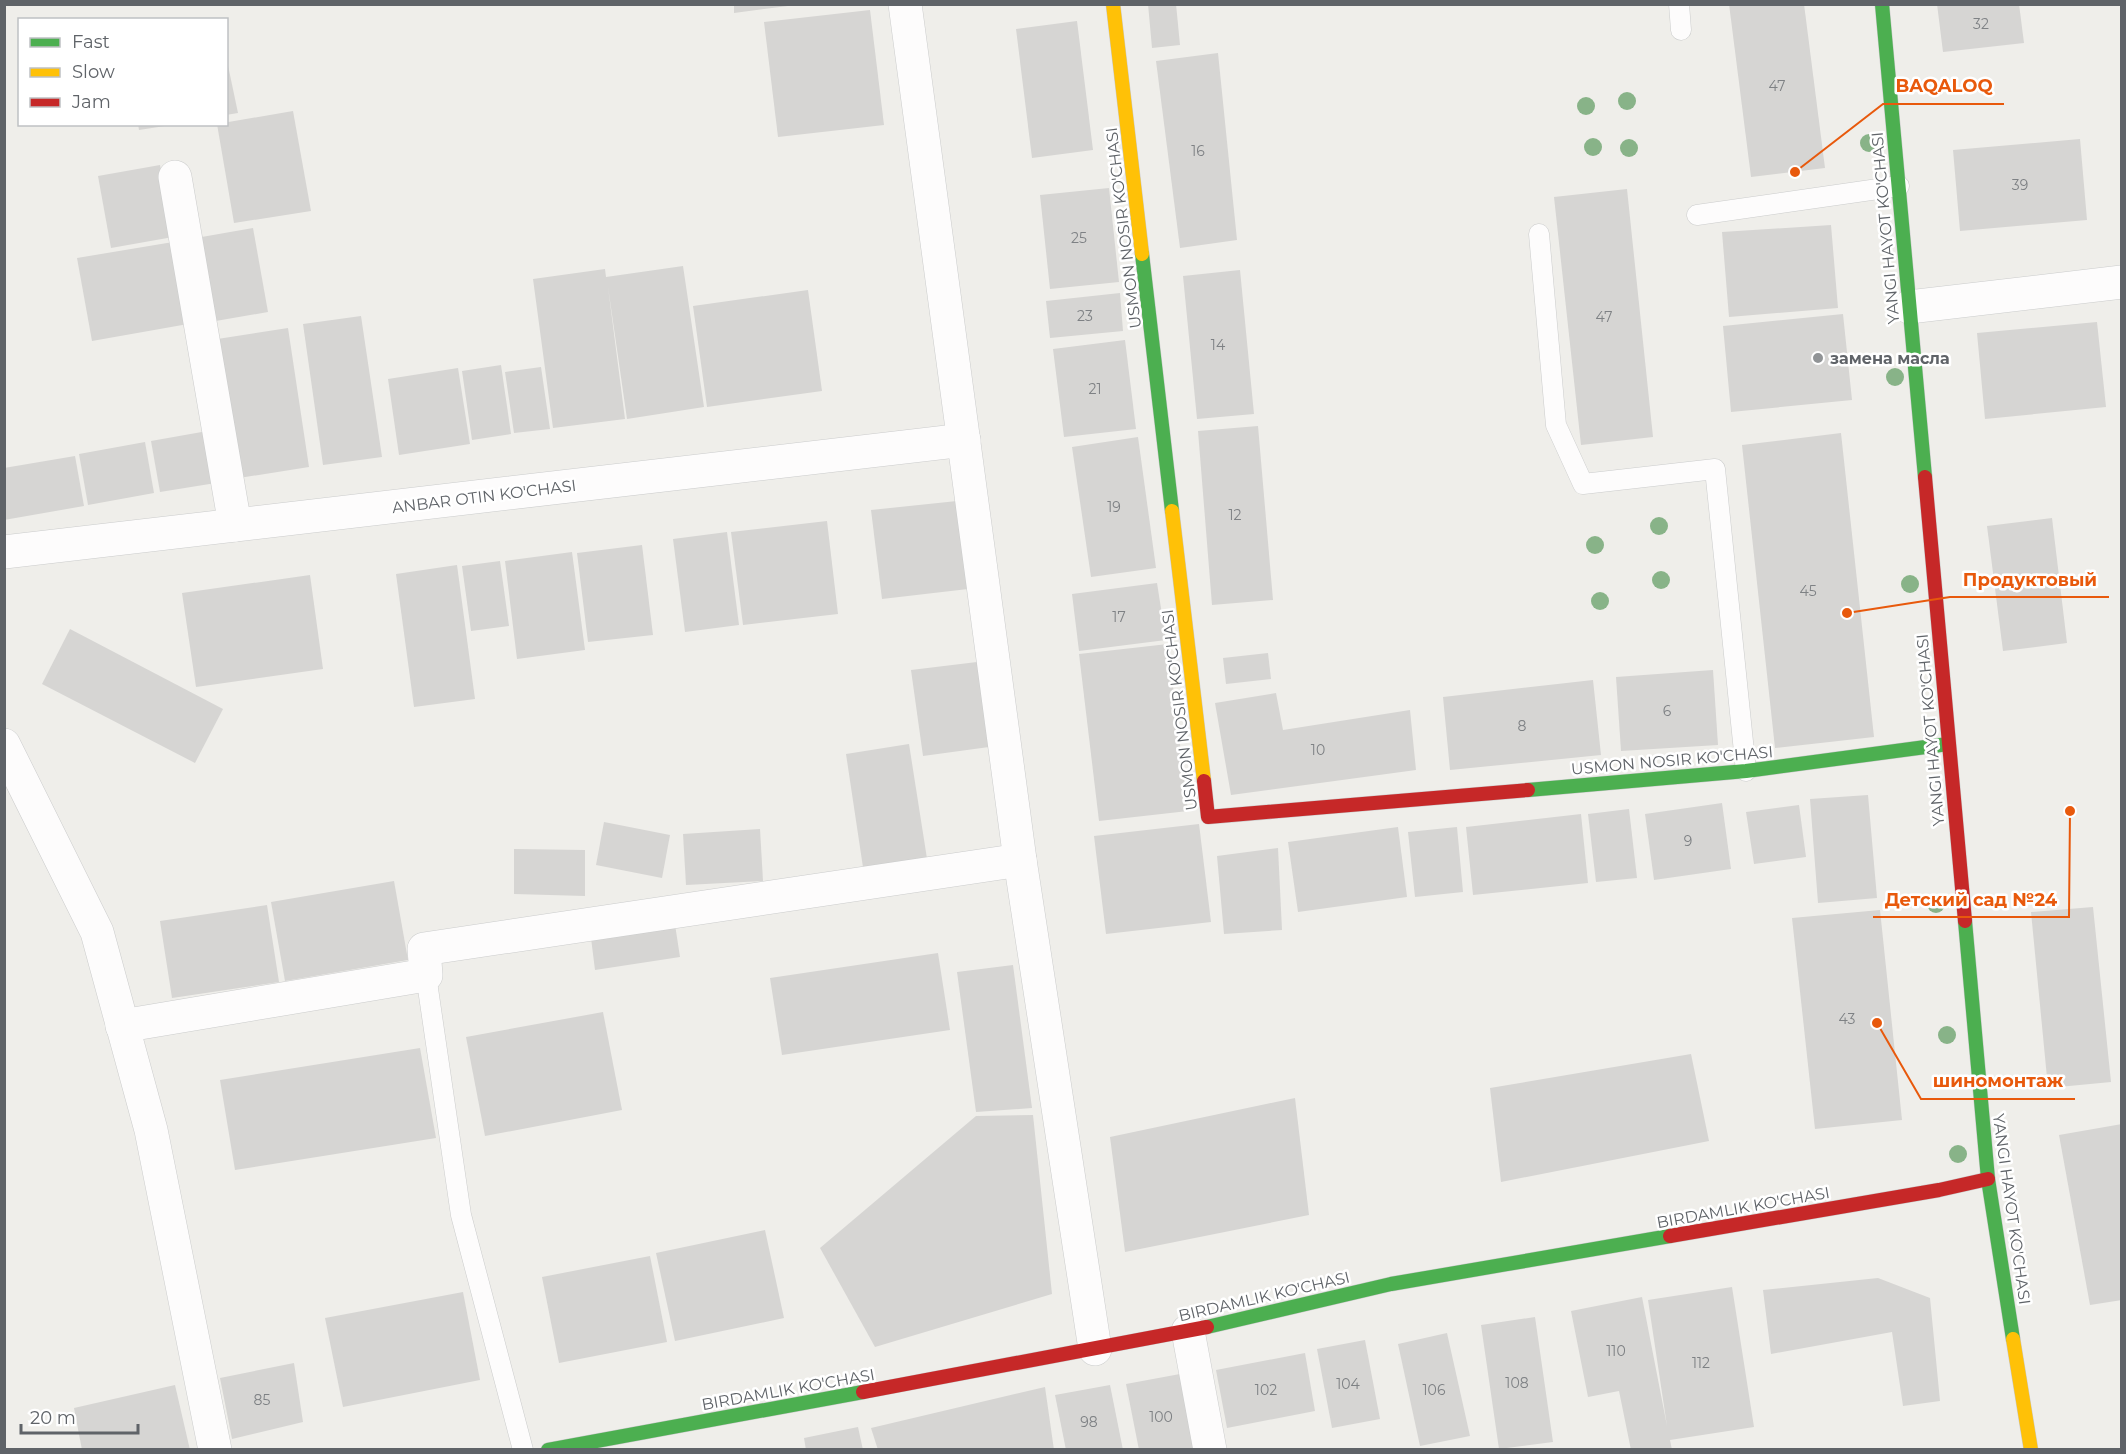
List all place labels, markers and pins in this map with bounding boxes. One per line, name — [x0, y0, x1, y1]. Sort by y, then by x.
callout: BAQALOQ — [1883, 68, 2004, 104]
place label: замена масла — [1830, 349, 1950, 368]
marker: замена масла — [1811, 351, 1825, 365]
callout: Продуктовый — [1950, 561, 2109, 597]
callout: Детский сад №24 — [1873, 881, 2069, 917]
callout: шиномонтаж — [1921, 1063, 2075, 1099]

